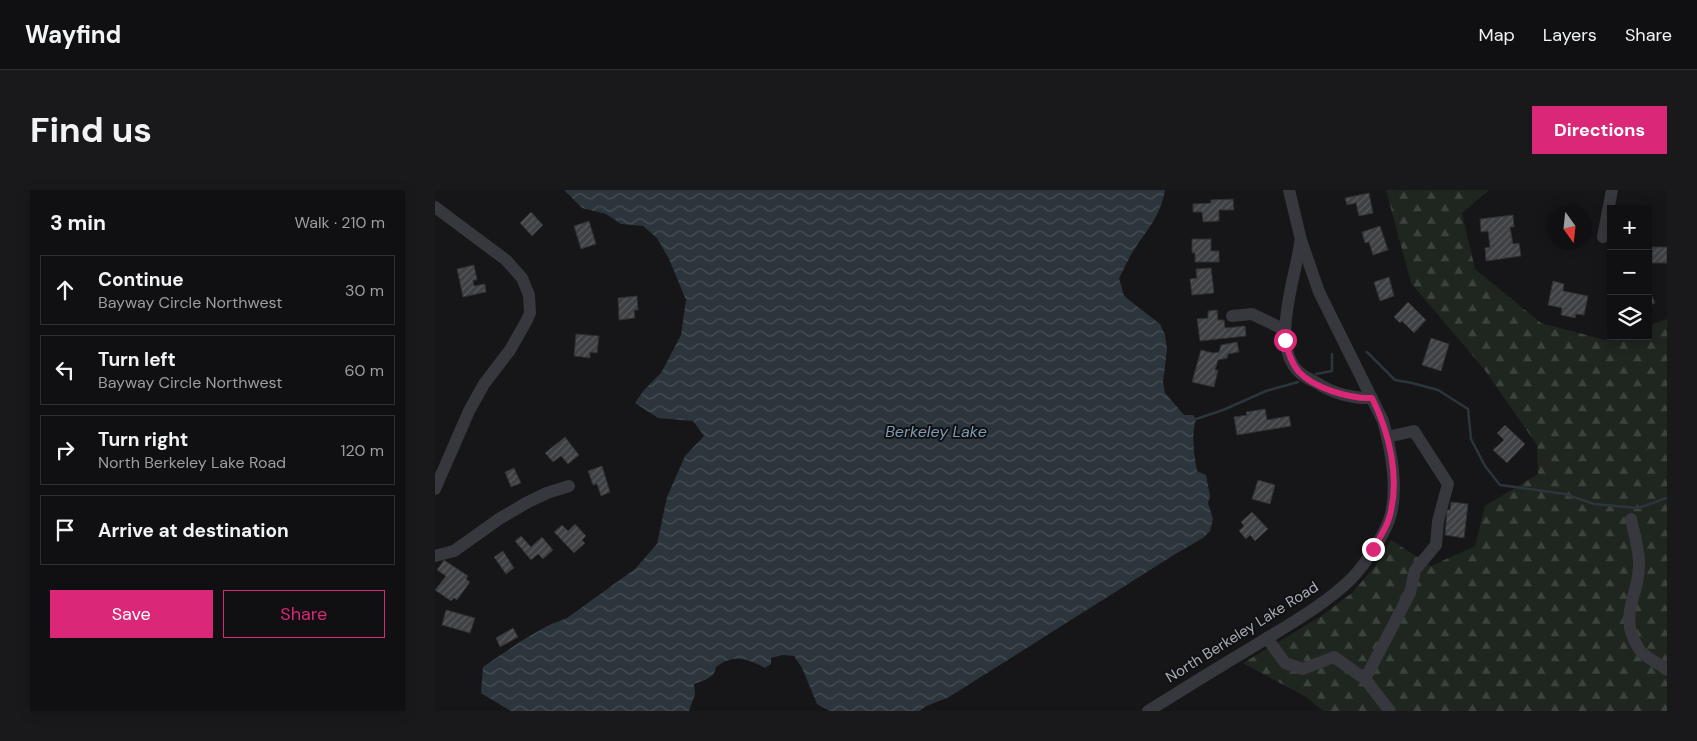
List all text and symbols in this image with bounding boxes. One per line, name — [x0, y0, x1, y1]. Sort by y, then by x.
text: Wayfind — [25, 19, 121, 50]
text: Map — [1479, 23, 1515, 47]
text: Layers — [1543, 23, 1597, 47]
text: Share — [1625, 23, 1672, 47]
button: Directions — [1532, 106, 1667, 154]
text: Find us — [30, 107, 152, 153]
north arrow — [1547, 205, 1592, 250]
map controls — [1607, 205, 1652, 340]
button: + — [1607, 205, 1652, 250]
text: 3 min — [50, 209, 106, 237]
text: Walk · 210 m — [295, 212, 385, 233]
button: − — [1607, 250, 1652, 295]
text: Continue — [98, 267, 184, 292]
icon: ahead — [51, 276, 79, 304]
text: 30 m — [345, 280, 384, 301]
text: Bayway Circle Northwest — [98, 292, 282, 313]
button: layers — [1607, 295, 1652, 340]
route start — [1274, 329, 1297, 352]
text: Turn left — [98, 347, 176, 372]
icon: left — [51, 356, 79, 384]
text: 60 m — [344, 360, 384, 381]
text: Bayway Circle Northwest — [98, 372, 282, 393]
water label: Berkeley Lake — [885, 421, 987, 442]
text: Turn right — [98, 427, 188, 452]
icon: right — [51, 436, 79, 464]
text: 120 m — [340, 440, 384, 461]
text: North Berkeley Lake Road — [98, 452, 286, 473]
icon: arrive — [51, 516, 79, 544]
text: Arrive at destination — [98, 518, 289, 543]
route end — [1362, 538, 1385, 561]
street label: North Berkeley Lake Road — [1162, 577, 1322, 687]
button: Save — [50, 590, 213, 638]
button: Share — [223, 590, 385, 638]

